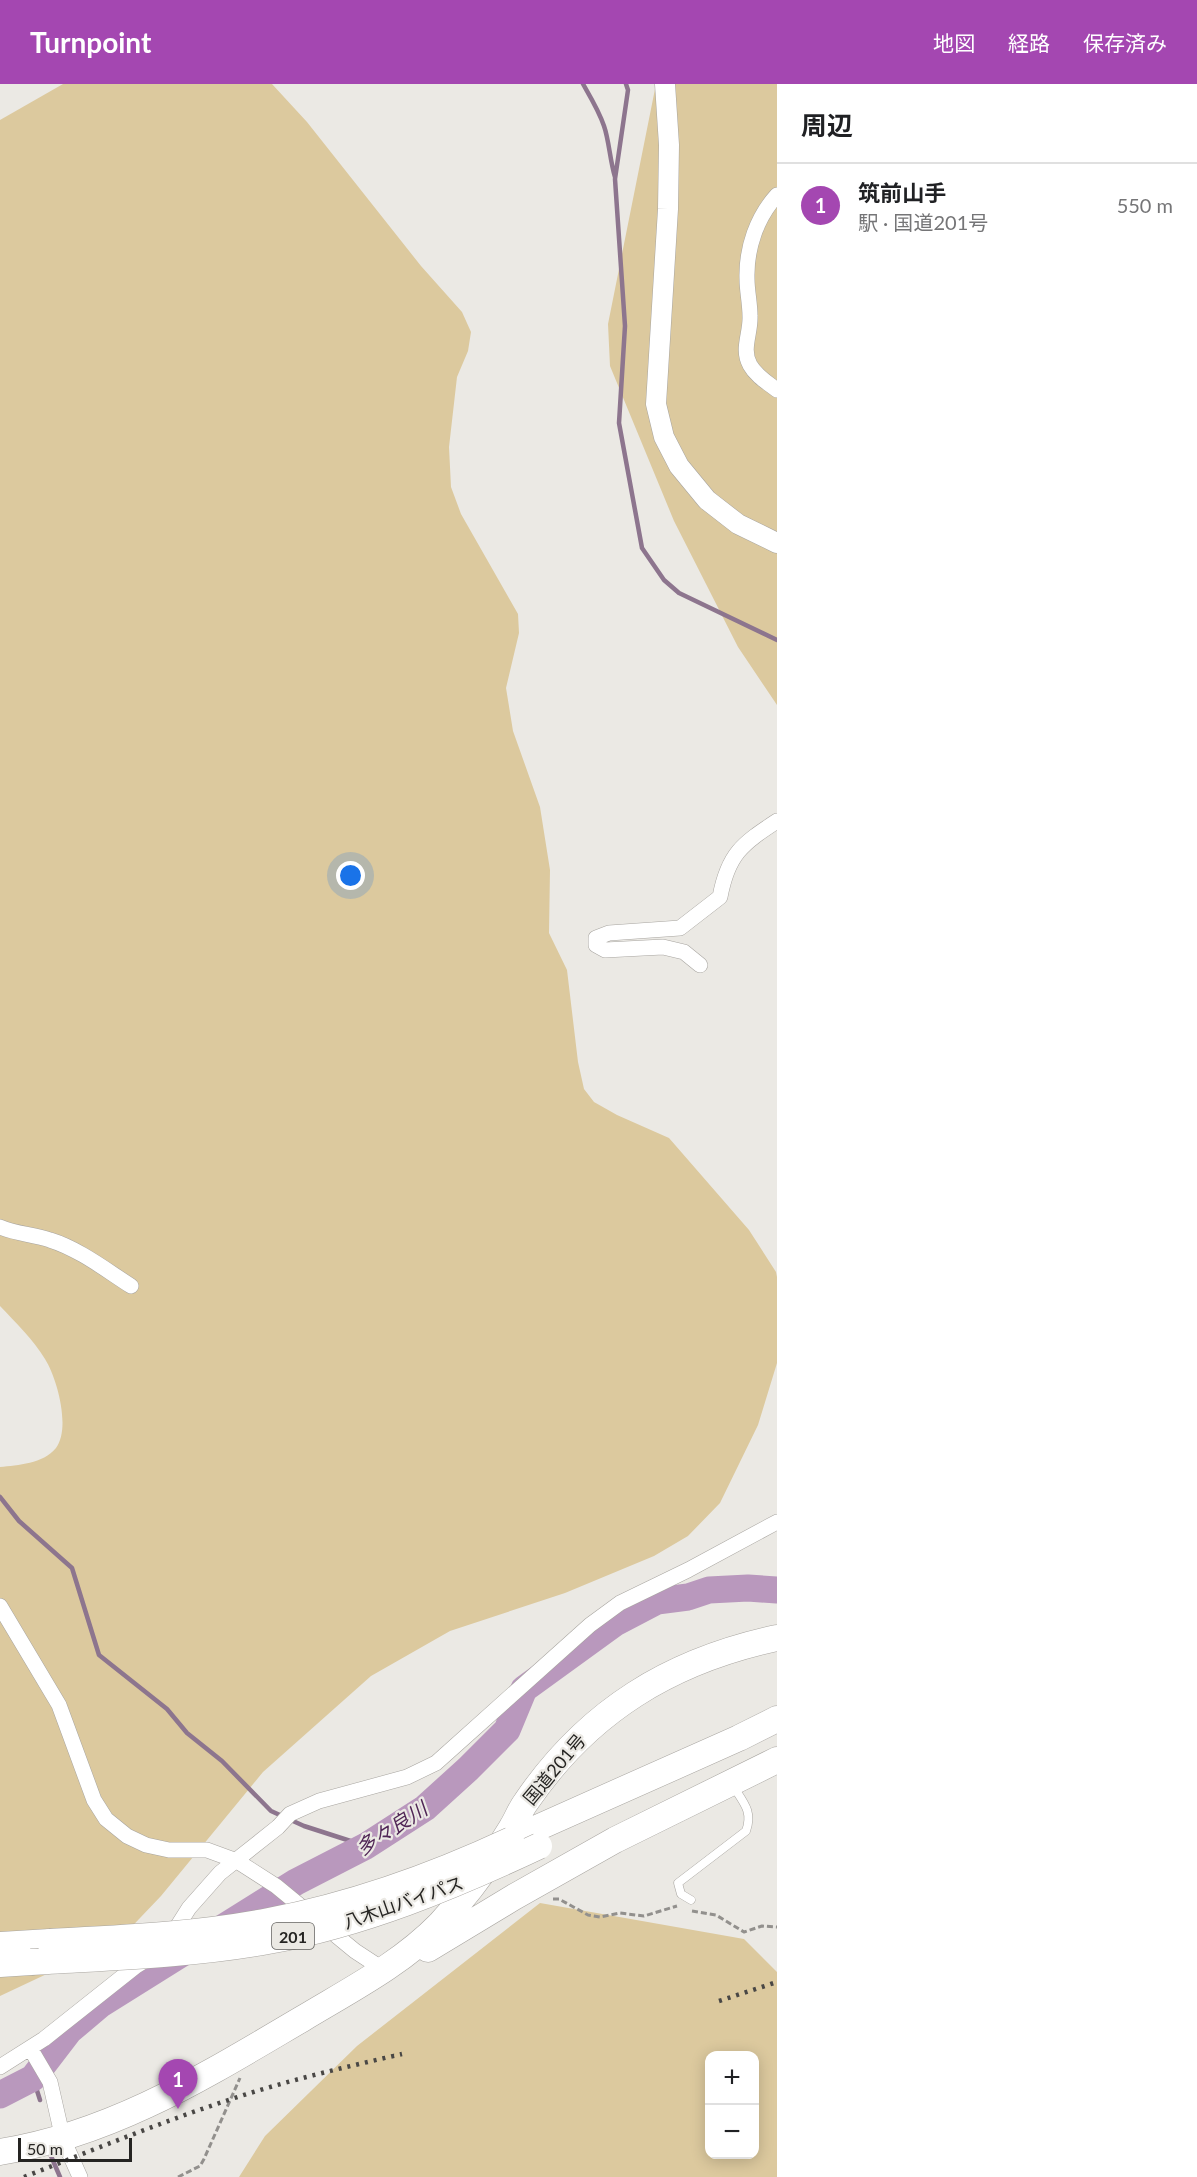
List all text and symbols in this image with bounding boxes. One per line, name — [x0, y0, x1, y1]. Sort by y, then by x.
text: Turnpoint — [30, 25, 151, 59]
text: 地図 — [933, 30, 975, 55]
text: 経路 — [1008, 30, 1050, 55]
text: 保存済み — [1083, 30, 1167, 55]
text: 周辺 — [801, 109, 853, 141]
text: 筑前山手 — [858, 179, 946, 206]
text: 1 — [815, 193, 826, 217]
text: 550 m — [1117, 193, 1173, 217]
text: 駅 · 国道201号 — [858, 210, 988, 234]
your location — [336, 861, 365, 890]
street label: 国道201号 — [518, 1729, 590, 1809]
water label: 多々良川 — [351, 1795, 433, 1860]
street label: 八木山バイパス — [340, 1871, 466, 1933]
road number: 201 — [272, 1923, 314, 1949]
map controls — [705, 2051, 759, 2159]
button: + — [705, 2051, 759, 2105]
pin: 1 — [158, 2060, 198, 2109]
button: − — [705, 2105, 759, 2159]
scale bar — [18, 2135, 132, 2162]
text: 50 m — [27, 2139, 63, 2158]

